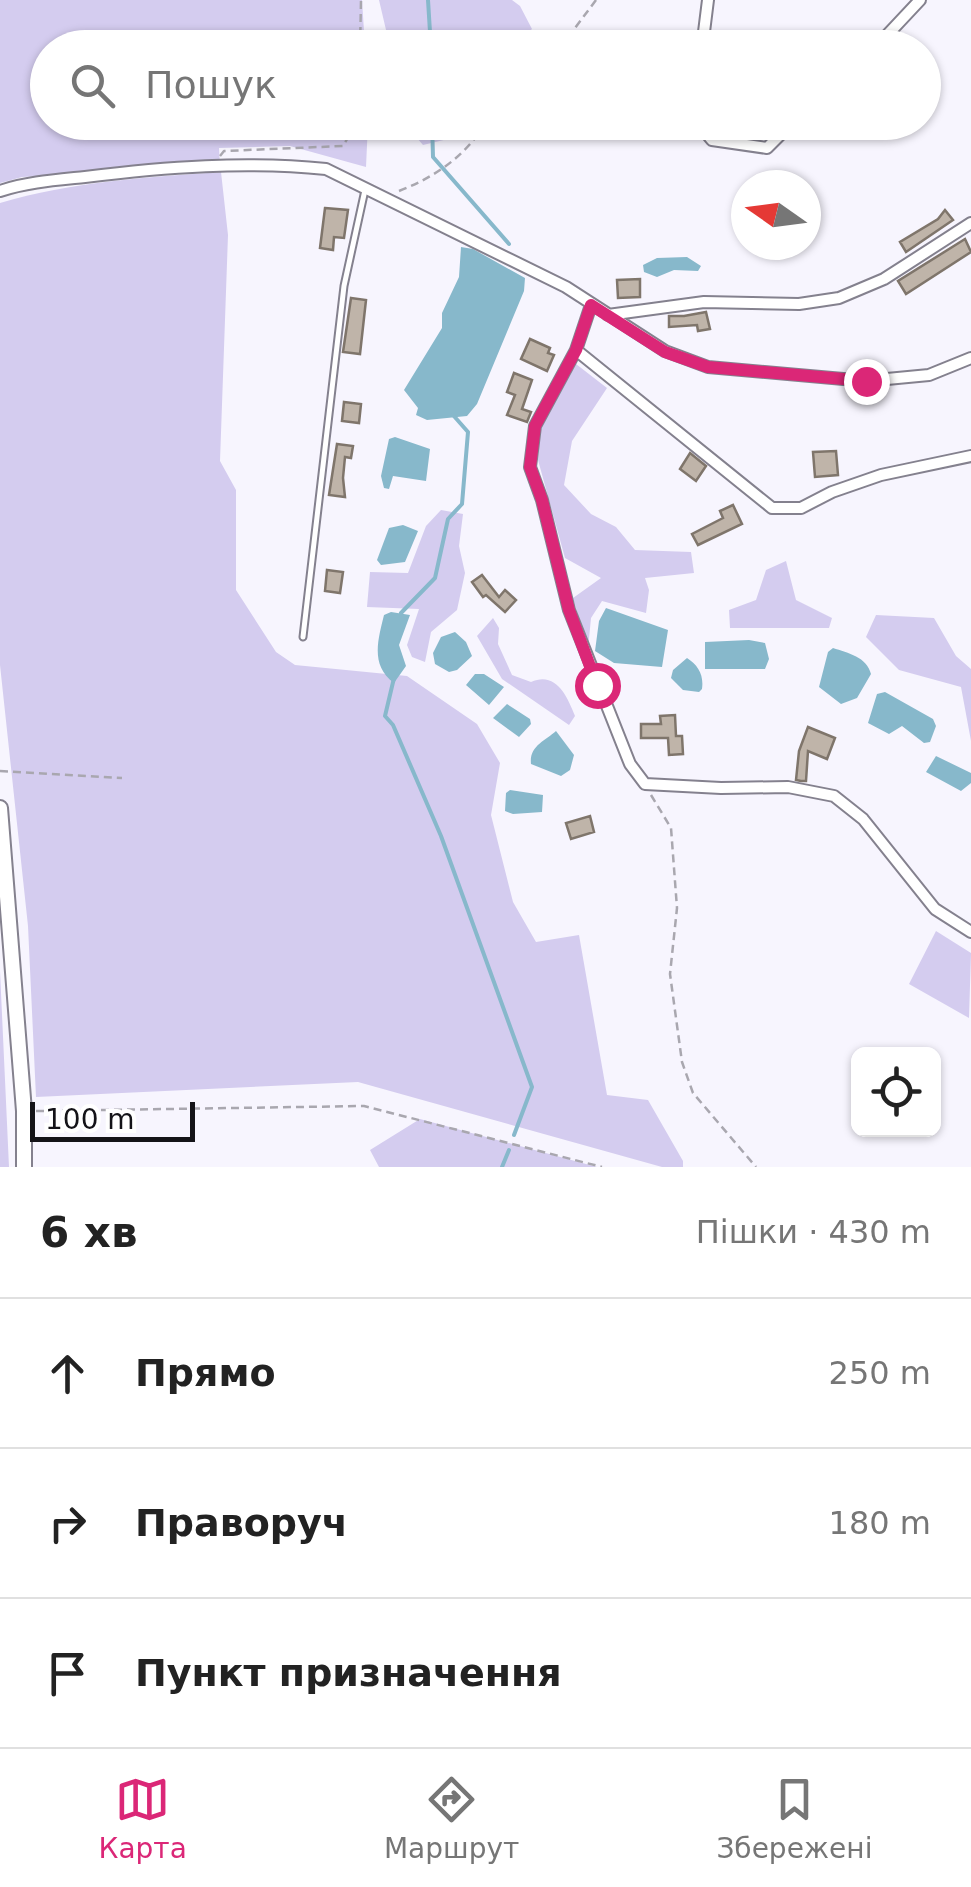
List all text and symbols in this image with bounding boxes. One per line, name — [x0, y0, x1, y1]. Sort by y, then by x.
search box — [30, 30, 941, 140]
icon: search — [65, 58, 120, 113]
text: Пошук — [145, 63, 277, 107]
north arrow — [731, 170, 821, 260]
route end — [844, 359, 890, 405]
route start — [575, 663, 621, 709]
map controls — [851, 1047, 941, 1137]
button: locate — [851, 1047, 941, 1137]
scale bar — [30, 1097, 195, 1142]
text: 100 m — [45, 1103, 135, 1136]
text: 6 хв — [40, 1208, 138, 1257]
text: Пішки · 430 m — [696, 1213, 931, 1251]
icon: ahead — [40, 1346, 95, 1401]
text: Прямо — [135, 1351, 276, 1395]
text: 250 m — [829, 1354, 931, 1392]
icon: right — [40, 1496, 95, 1551]
text: Праворуч — [135, 1501, 348, 1545]
text: 180 m — [829, 1504, 931, 1542]
icon: arrive — [40, 1646, 95, 1701]
text: Пункт призначення — [135, 1651, 562, 1695]
tab: Карта — [99, 1772, 187, 1865]
tab: Маршрут — [384, 1772, 519, 1865]
tab: Збережені — [716, 1772, 872, 1865]

